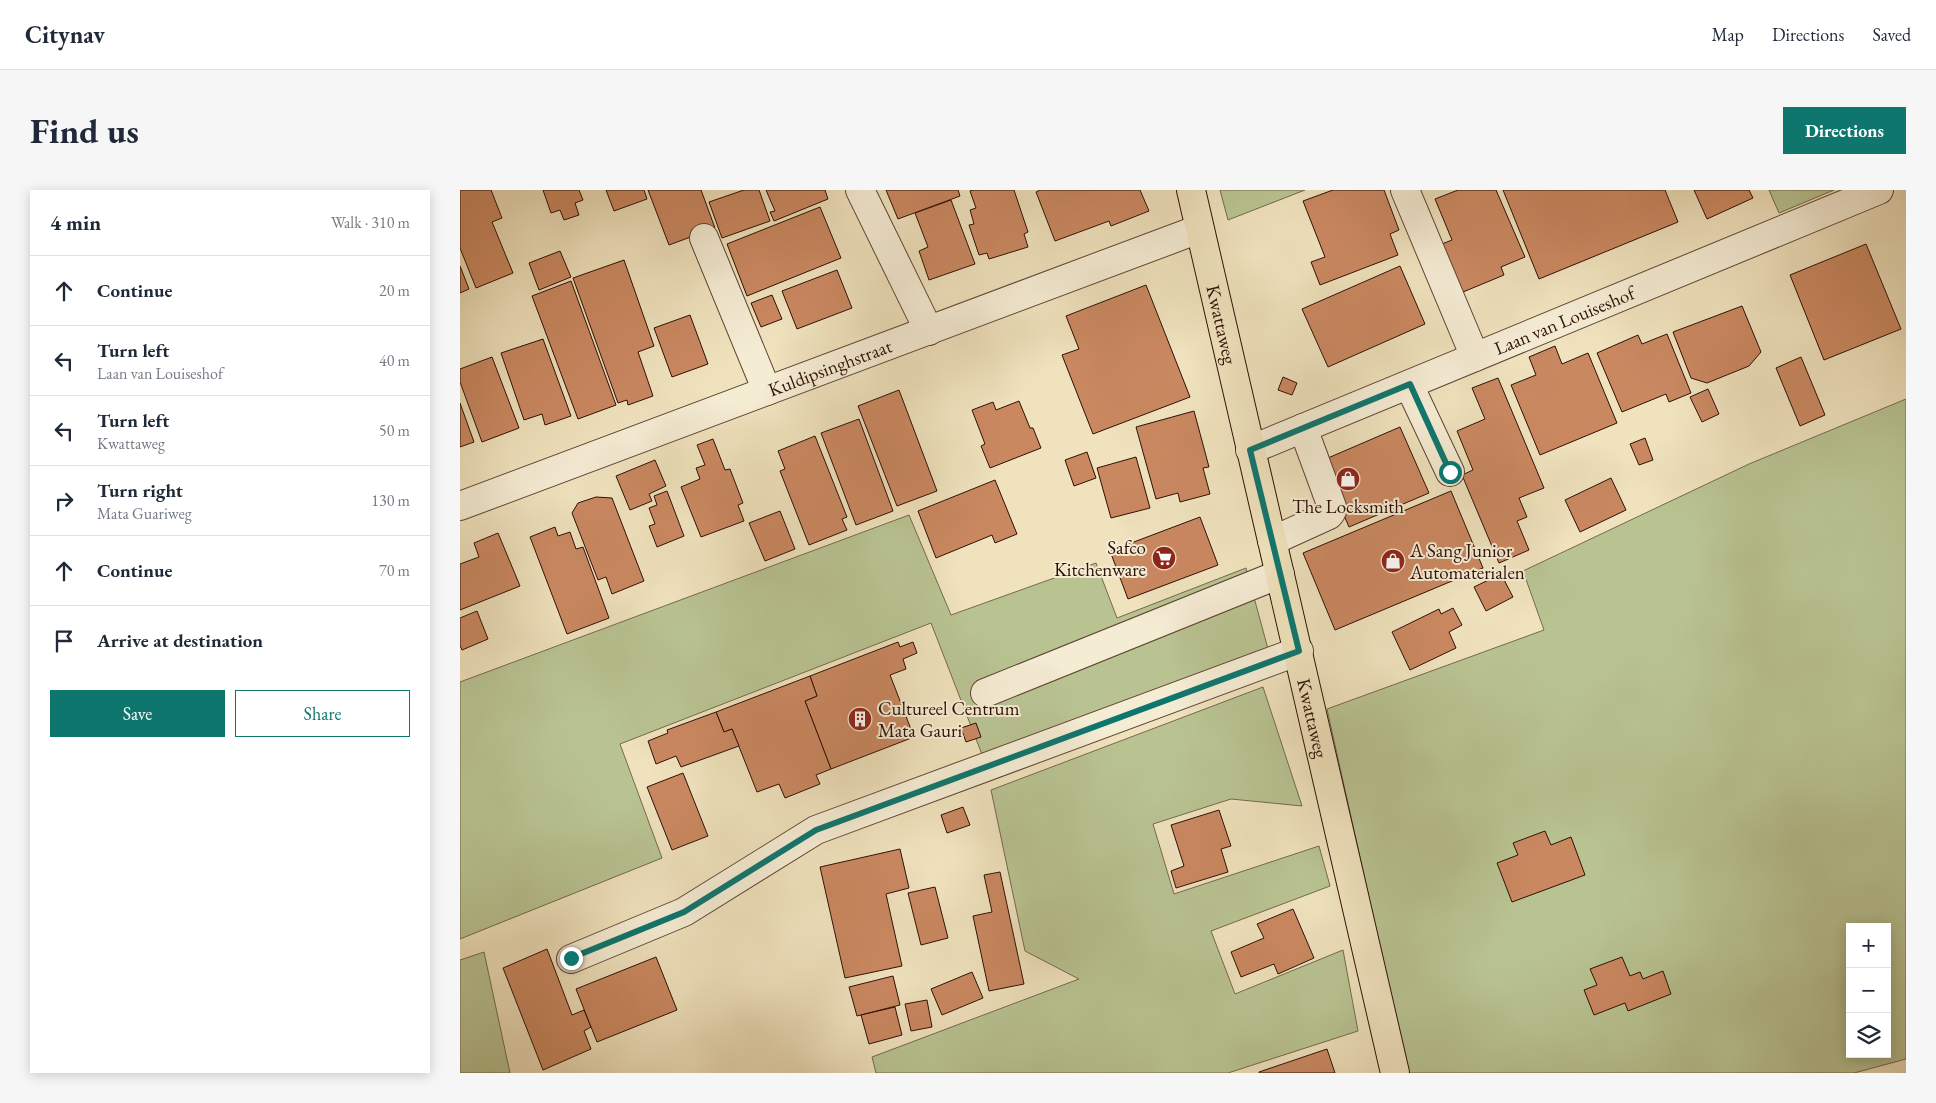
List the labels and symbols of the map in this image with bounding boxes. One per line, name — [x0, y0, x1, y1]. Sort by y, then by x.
street label: Laan van Louiseshof — [1490, 280, 1640, 361]
street label: Kwattaweg — [1200, 282, 1243, 367]
street label: Kuldipsinghstraat — [765, 333, 895, 402]
route start — [1439, 461, 1462, 484]
shop icon: The Locksmith — [1335, 466, 1361, 492]
place label: The Locksmith — [1292, 494, 1404, 519]
place label: Safco Kitchenware — [1054, 535, 1146, 582]
place label: A Sang Junior Automaterialen — [1409, 538, 1525, 585]
supermarket icon: Safco Kitchenware — [1151, 545, 1177, 571]
shop icon: A Sang Junior Automaterialen — [1380, 548, 1406, 574]
street label: Kwattaweg — [1291, 676, 1334, 761]
place label: Cultureel Centrum Mata Gauri — [878, 696, 1020, 743]
building icon: Cultureel Centrum Mata Gauri — [847, 706, 873, 732]
route end — [560, 947, 583, 970]

